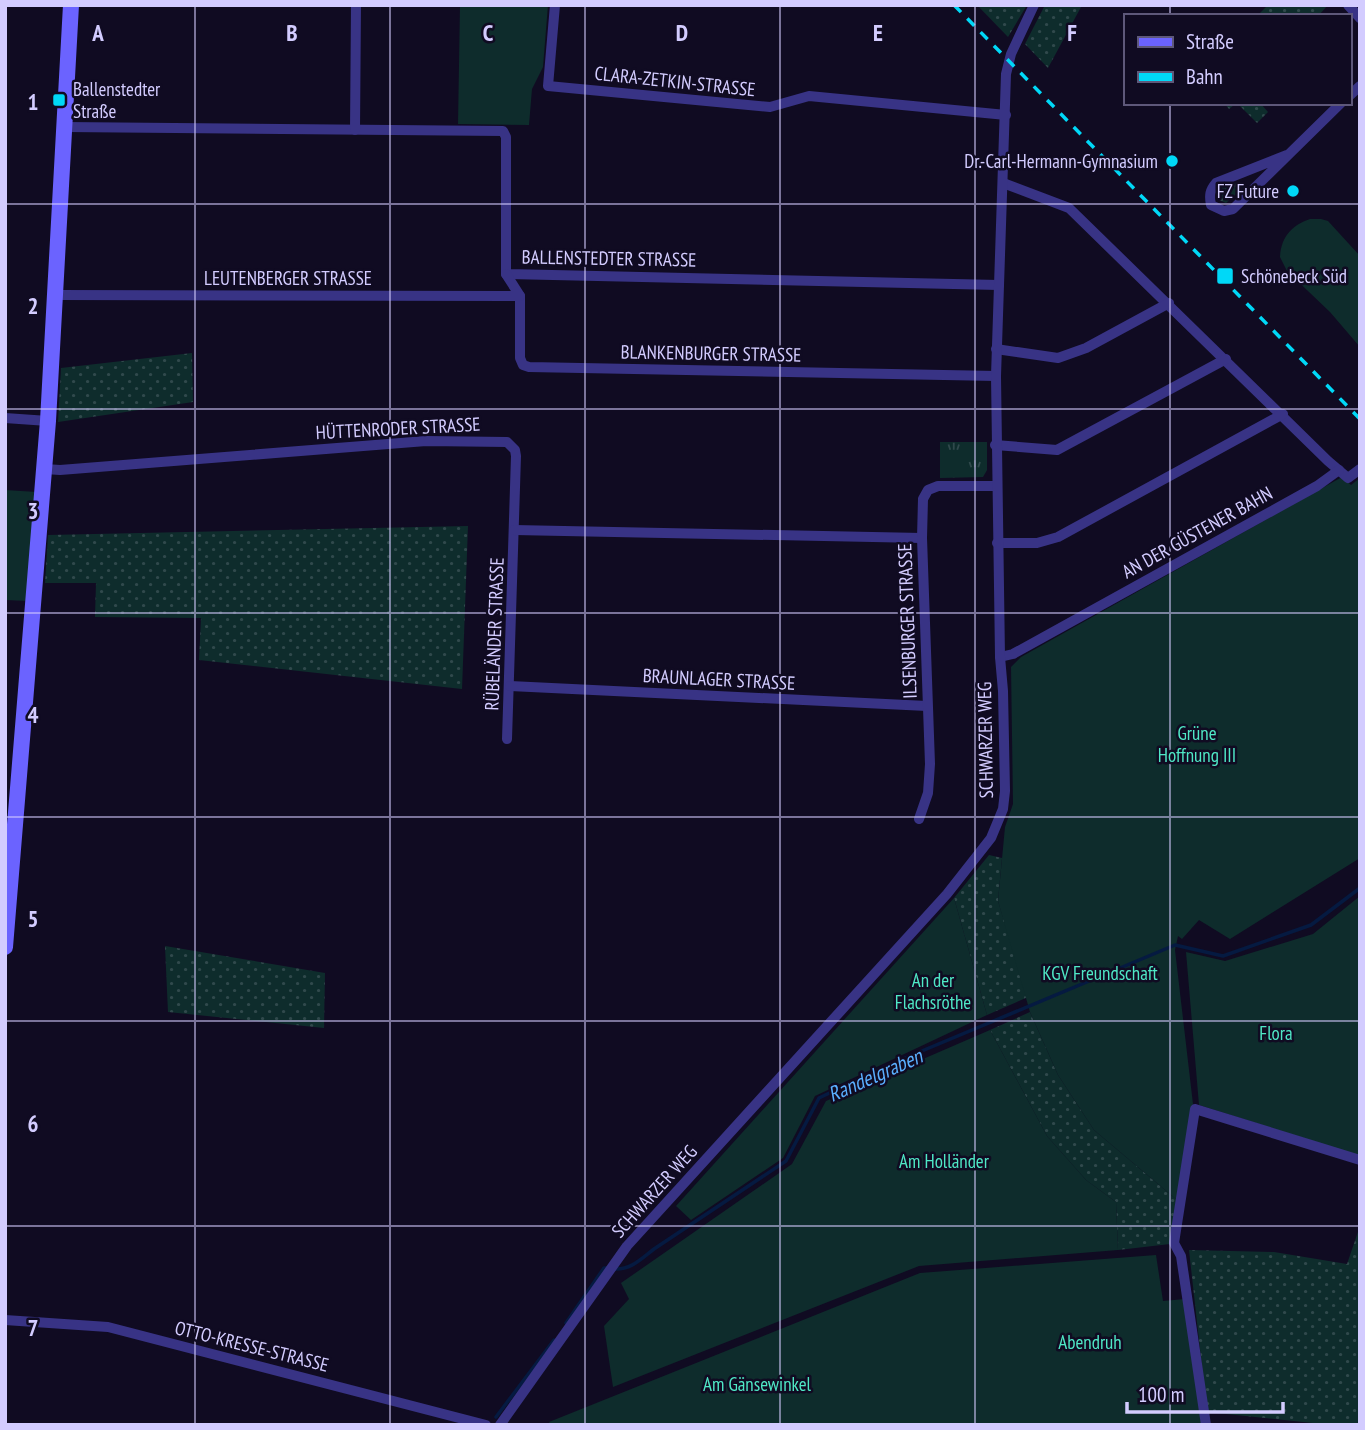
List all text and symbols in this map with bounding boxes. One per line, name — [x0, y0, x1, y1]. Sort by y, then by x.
legend — [1124, 14, 1351, 105]
text: A — [91, 18, 104, 47]
text: B — [286, 18, 298, 47]
text: C — [483, 18, 494, 47]
text: D — [676, 18, 688, 47]
text: E — [873, 18, 883, 47]
text: F — [1067, 18, 1077, 47]
text: Straße — [1186, 28, 1234, 55]
street label: CLARA-ZETKIN-STRASSE — [593, 61, 757, 101]
text: Bahn — [1186, 63, 1223, 90]
place label: Ballenstedter Straße — [73, 77, 161, 123]
text: 1 — [28, 87, 39, 116]
marker: Ballenstedter Straße — [51, 92, 67, 108]
place label: Dr.-Carl-Hermann-Gymnasium — [964, 149, 1158, 173]
marker: Dr.-Carl-Hermann-Gymnasium — [1164, 153, 1180, 169]
place label: FZ Future — [1217, 179, 1279, 203]
marker: FZ Future — [1285, 183, 1301, 199]
street label: BALLENSTEDTER STRASSE — [521, 244, 697, 272]
place label: Schönebeck Süd — [1241, 264, 1347, 288]
street label: LEUTENBERGER STRASSE — [204, 266, 372, 290]
marker: Schönebeck Süd — [1215, 266, 1235, 286]
text: 2 — [28, 291, 39, 320]
street label: BLANKENBURGER STRASSE — [620, 339, 802, 367]
street label: HÜTTENRODER STRASSE — [315, 412, 481, 444]
street label: AN DER GÜSTENER BAHN — [1118, 481, 1276, 583]
text: 3 — [28, 496, 39, 525]
street label: ILSENBURGER STRASSE — [892, 543, 922, 699]
street label: RÜBELÄNDER STRASSE — [479, 557, 509, 711]
street label: BRAUNLAGER STRASSE — [642, 663, 796, 695]
street label: SCHWARZER WEG — [972, 681, 998, 799]
text: 4 — [28, 700, 39, 729]
park label: Grüne Hoffnung III — [1158, 721, 1236, 767]
text: 5 — [28, 904, 39, 933]
park label: KGV Freundschaft — [1042, 961, 1158, 985]
park label: An der Flachsröthe — [895, 968, 971, 1014]
park label: Flora — [1259, 1021, 1293, 1045]
water label: Randelgraben — [824, 1041, 928, 1108]
text: 6 — [28, 1109, 39, 1138]
street label: SCHWARZER WEG — [606, 1140, 702, 1242]
park label: Am Holländer — [899, 1149, 990, 1173]
text: 7 — [28, 1313, 39, 1342]
street label: OTTO-KRESSE-STRASSE — [173, 1315, 331, 1377]
park label: Abendruh — [1058, 1330, 1122, 1354]
scale bar — [1127, 1370, 1283, 1414]
park label: Am Gänsewinkel — [703, 1372, 812, 1396]
text: 100 m — [1138, 1381, 1184, 1408]

